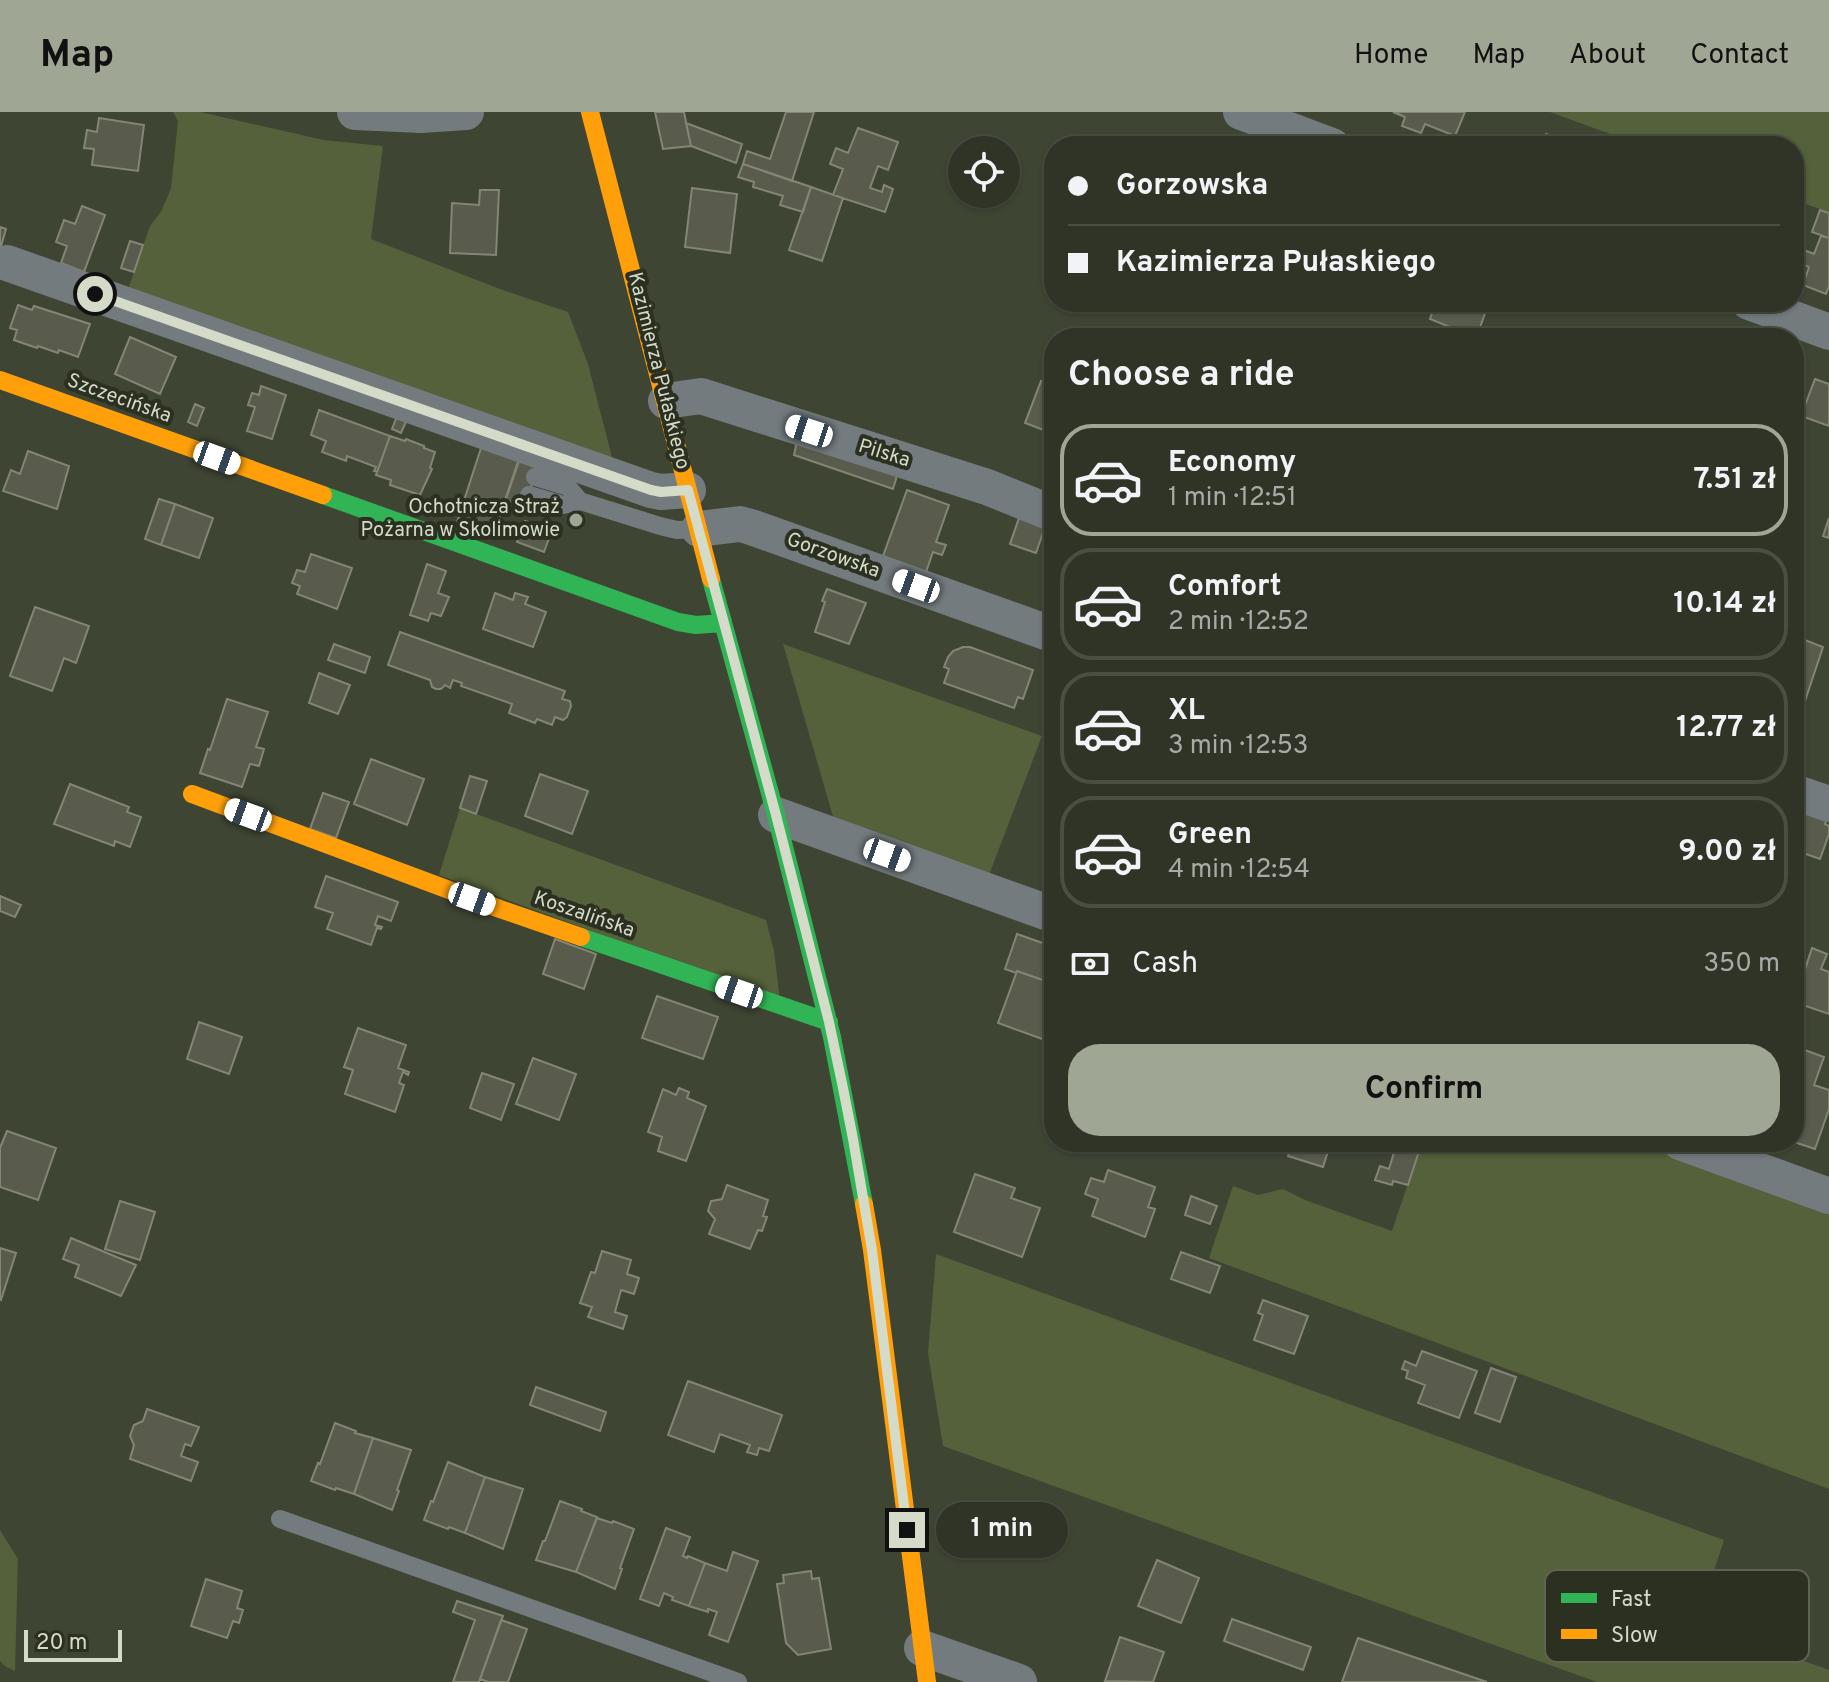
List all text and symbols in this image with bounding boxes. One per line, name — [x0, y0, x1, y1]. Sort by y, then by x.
text: Map — [40, 32, 114, 81]
text: Home — [1354, 38, 1428, 74]
text: Map — [1472, 38, 1525, 74]
text: About — [1569, 38, 1646, 74]
text: Contact — [1690, 38, 1789, 74]
map controls — [948, 136, 1020, 208]
button: locate — [948, 136, 1020, 208]
text: Gorzowska — [1116, 168, 1268, 205]
text: Kazimierza Pułaskiego — [1116, 245, 1436, 282]
street label: Kazimierza Pułaskiego — [621, 270, 695, 472]
route start — [77, 276, 113, 312]
text: Choose a ride — [1068, 353, 1294, 399]
street label: Szczecińska — [63, 368, 175, 430]
car — [782, 412, 836, 450]
street label: Pilska — [855, 434, 913, 474]
car — [190, 439, 244, 477]
icon: car — [1072, 444, 1144, 516]
text: Economy — [1168, 445, 1296, 482]
text: 7.51 zł — [1694, 462, 1776, 499]
text: 1 min · 12:51 — [1168, 482, 1297, 515]
place label: Ochotnicza Straż Pożarna w Skolimowie — [360, 495, 560, 544]
marker: Ochotnicza Straż Pożarna w Skolimowie — [567, 511, 585, 529]
street label: Gorzowska — [783, 527, 883, 585]
car — [889, 567, 943, 605]
icon: car — [1072, 568, 1144, 640]
text: Comfort — [1168, 569, 1281, 606]
text: 10.14 zł — [1673, 586, 1776, 623]
text: 2 min · 12:52 — [1168, 606, 1309, 639]
icon: car — [1072, 692, 1144, 764]
text: XL — [1168, 693, 1205, 730]
text: 12.77 zł — [1676, 710, 1776, 747]
text: 3 min · 12:53 — [1168, 730, 1309, 763]
car — [221, 796, 275, 834]
icon: car — [1072, 816, 1144, 888]
text: Green — [1168, 817, 1252, 854]
text: 9.00 zł — [1678, 834, 1776, 871]
car — [860, 836, 914, 874]
text: 4 min · 12:54 — [1168, 854, 1310, 887]
car — [445, 880, 499, 918]
street label: Koszalińska — [530, 886, 638, 944]
icon: cash — [1068, 942, 1112, 986]
text: Cash — [1132, 946, 1198, 983]
text: 350 m — [1703, 948, 1780, 981]
car — [712, 973, 766, 1011]
button: Confirm — [1068, 1044, 1780, 1136]
callout: 1 min — [935, 1502, 1067, 1558]
route end — [889, 1512, 925, 1548]
text: 1 min — [971, 1513, 1033, 1546]
legend — [1545, 1570, 1809, 1662]
text: Fast — [1611, 1587, 1652, 1614]
text: Slow — [1611, 1623, 1658, 1650]
scale bar — [24, 1626, 122, 1662]
text: 20 m — [36, 1630, 87, 1657]

